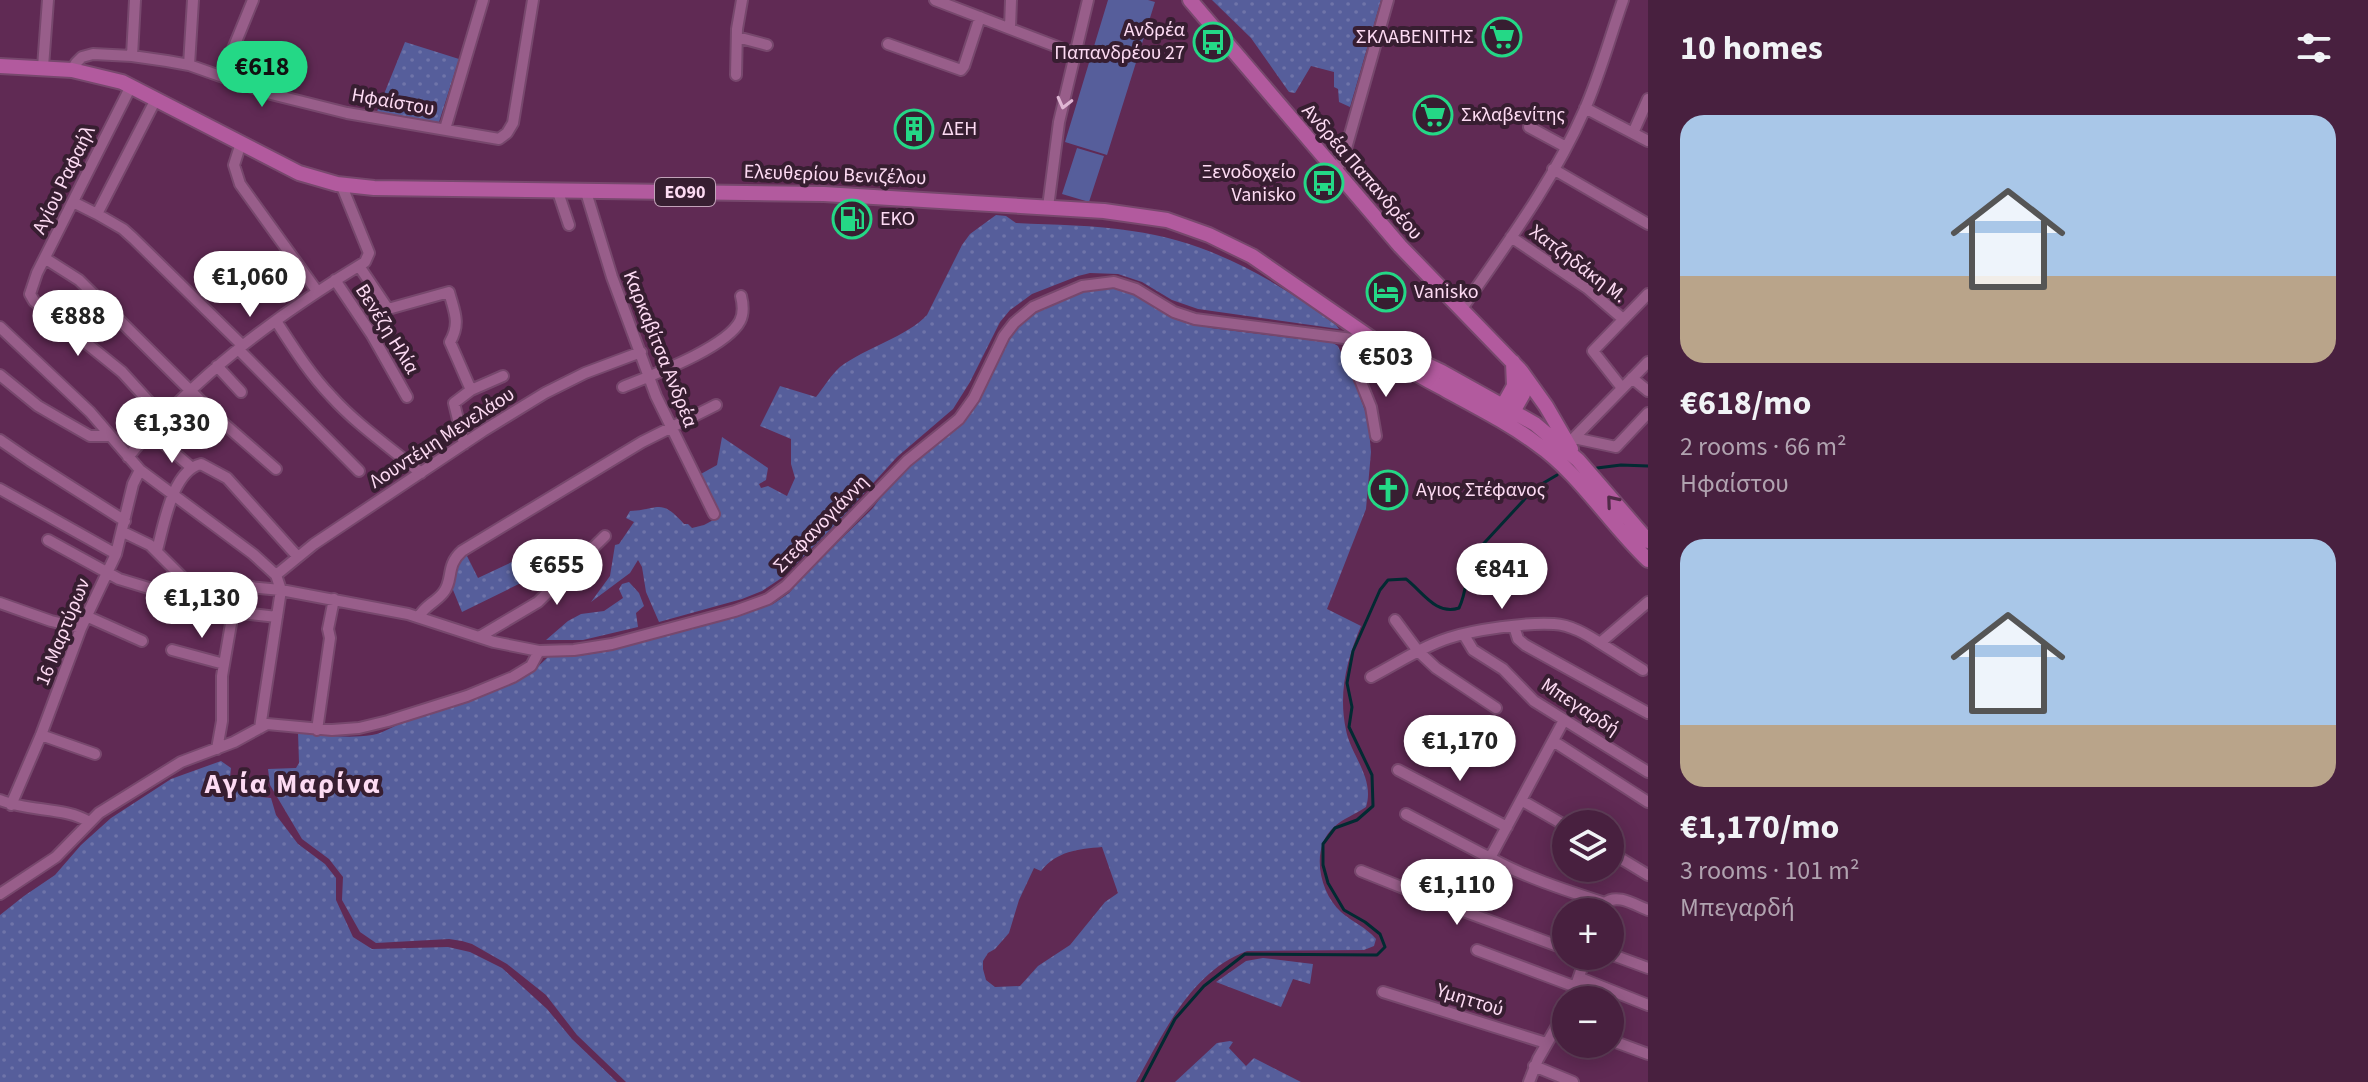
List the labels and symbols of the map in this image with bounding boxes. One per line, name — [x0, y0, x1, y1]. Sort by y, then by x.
place label: Ανδρέα Παπανδρέου 27 — [1054, 16, 1185, 67]
supermarket icon: ΣΚΛΑΒΕΝΙΤΗΣ — [1481, 16, 1523, 58]
bus stop icon: Ανδρέα Παπανδρέου 27 — [1192, 21, 1234, 63]
place label: ΣΚΛΑΒΕΝΙΤΗΣ — [1356, 23, 1474, 51]
pin: €618 — [215, 41, 309, 109]
street label: Ηφαίστου — [349, 81, 437, 123]
supermarket icon: Σκλαβενίτης — [1412, 94, 1454, 136]
one-way arrow — [1056, 96, 1073, 110]
street label: Ανδρέα Παπανδρέου — [1295, 98, 1429, 246]
place label: Σκλαβενίτης — [1461, 101, 1566, 129]
building icon: ΔΕΗ — [893, 108, 935, 150]
place label: ΔΕΗ — [942, 115, 977, 143]
street label: Αγίου Ραφαήλ — [26, 121, 102, 239]
street label: Ελευθερίου Βενιζέλου — [743, 158, 927, 192]
place label: Ξενοδοχείο Vanisko — [1202, 158, 1296, 209]
bus stop icon: Ξενοδοχείο Vanisko — [1303, 162, 1345, 204]
road number: ΕΟ90 — [655, 178, 715, 206]
fuel station icon: EKO — [831, 198, 873, 240]
place label: EKO — [880, 205, 915, 233]
street label: Χατζηδάκη Μ. — [1523, 218, 1633, 310]
pin: €1,060 — [185, 251, 315, 319]
street label: Καρκαβίτσα Ανδρέα — [616, 266, 704, 432]
hotel icon: Vanisko — [1365, 271, 1407, 313]
place label: Vanisko — [1414, 278, 1479, 306]
street label: Βενέζη Ηλία — [348, 279, 426, 379]
pin: €888 — [31, 290, 125, 358]
pin: €503 — [1339, 331, 1433, 399]
street label: Λουντέμη Μενελάου — [364, 381, 520, 495]
pin: €1,330 — [107, 397, 237, 465]
street label: Στεφανογιάννη — [767, 469, 875, 579]
church icon: Αγιος Στέφανος — [1367, 469, 1409, 511]
place label: Αγιος Στέφανος — [1416, 476, 1546, 504]
one-way arrow — [1607, 496, 1622, 510]
pin: €655 — [510, 539, 604, 607]
pin: €841 — [1455, 543, 1549, 611]
pin: €1,130 — [137, 572, 267, 640]
street label: 16 Μαρτύρων — [29, 574, 97, 690]
street label: Μπεγαρδή — [1535, 671, 1625, 743]
pin: €1,170 — [1395, 715, 1525, 783]
district label: Αγία Μαρίνα — [204, 764, 381, 804]
pin: €1,110 — [1392, 859, 1522, 927]
street label: Υμηττού — [1432, 976, 1507, 1024]

